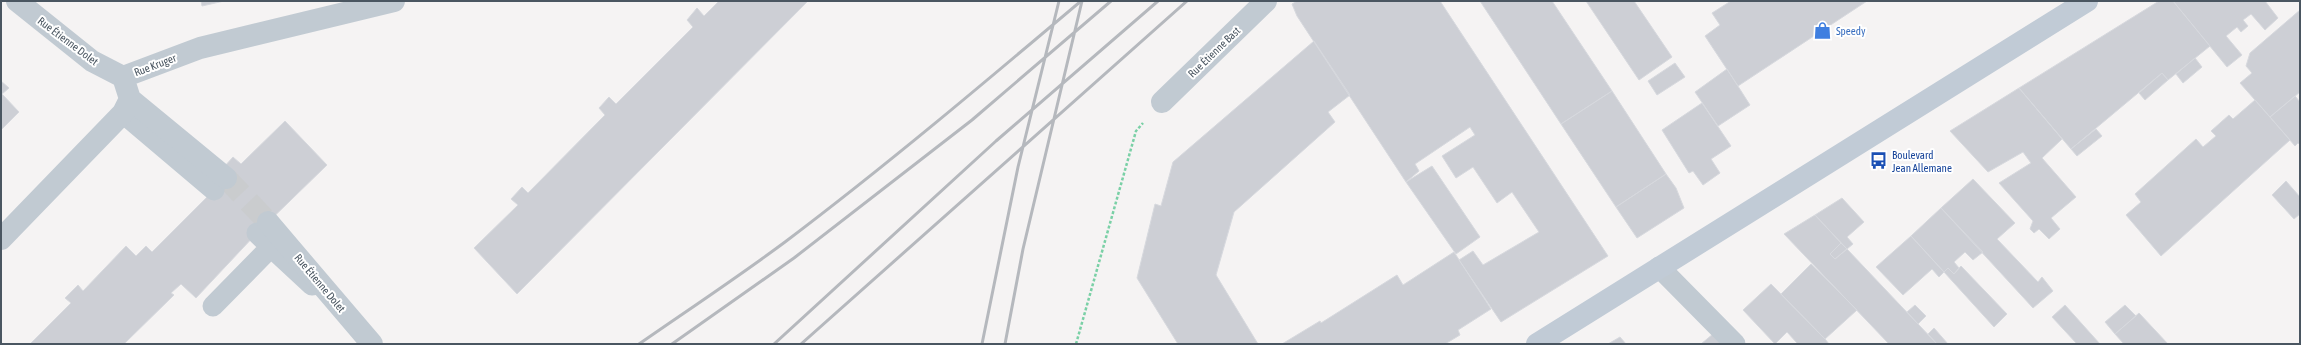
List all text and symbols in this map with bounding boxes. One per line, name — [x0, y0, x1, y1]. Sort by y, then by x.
street label: Rue Étienne Dolet — [36, 14, 100, 68]
shop icon: Speedy — [1813, 21, 1833, 41]
street label: Rue Étienne Bast — [1186, 24, 1242, 80]
place label: Speedy — [1836, 25, 1866, 37]
street label: Rue Kruger — [132, 51, 178, 78]
place label: Boulevard Jean Allemane — [1892, 149, 1952, 174]
bus stop icon: Boulevard Jean Allemane — [1869, 151, 1889, 171]
street label: Rue Étienne Dolet — [292, 251, 348, 315]

